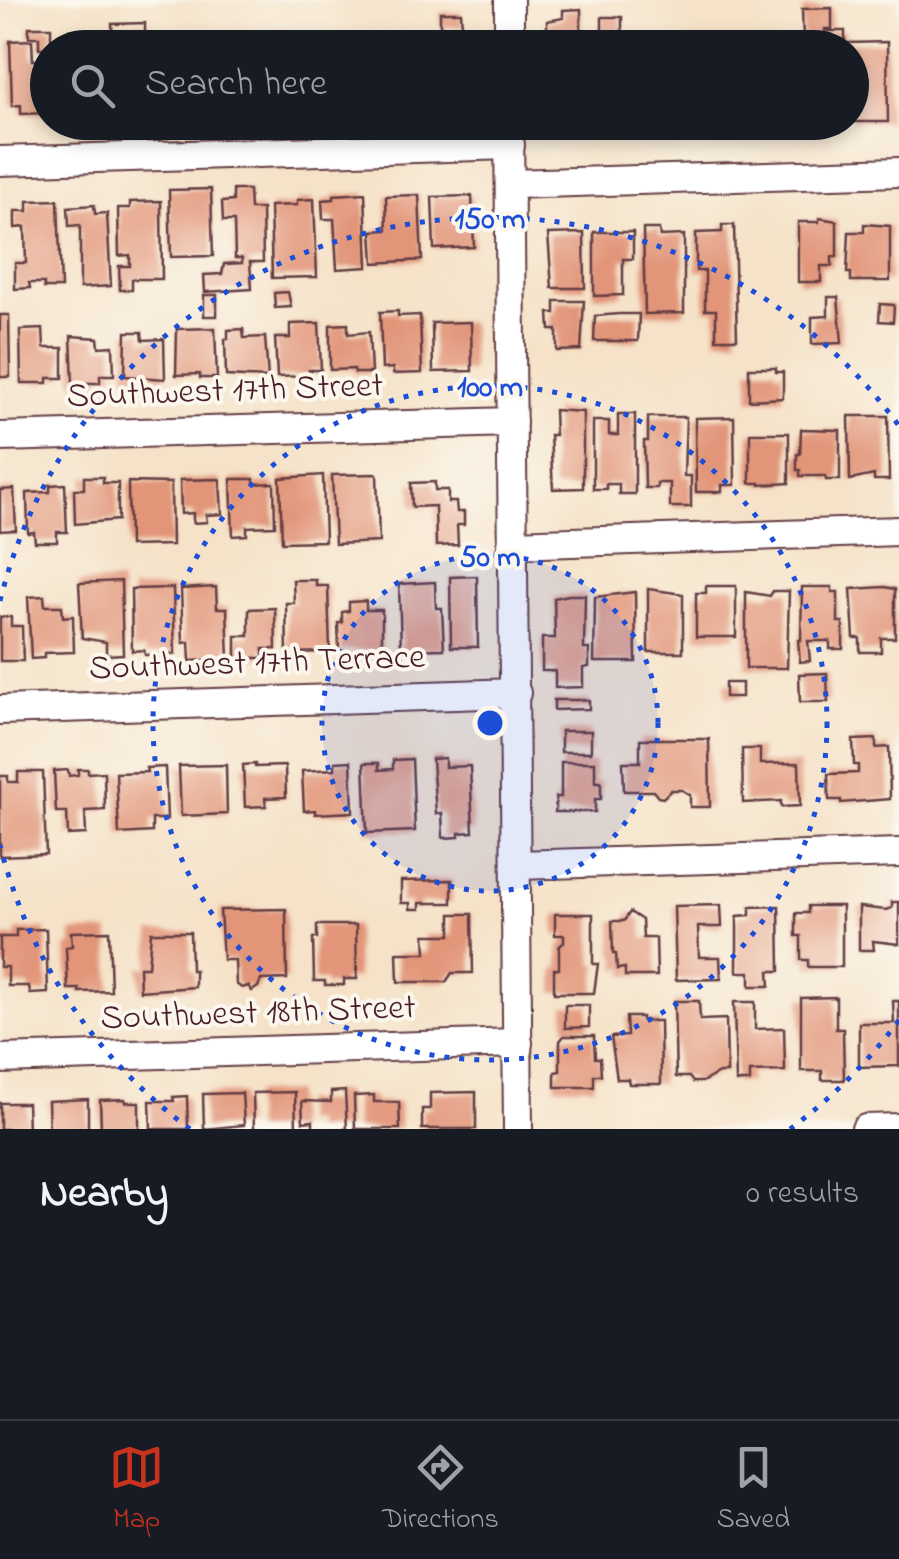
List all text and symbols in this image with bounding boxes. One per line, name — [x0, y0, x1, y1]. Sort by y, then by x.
search box — [30, 30, 869, 140]
text: Search here — [145, 57, 327, 113]
icon: search — [65, 58, 120, 113]
text: 150 m — [455, 199, 525, 243]
street label: Southwest 17th Street — [66, 361, 384, 423]
text: 100 m — [457, 367, 523, 411]
text: 50 m — [460, 537, 520, 581]
street label: Southwest 17th Terrace — [88, 633, 426, 695]
centre of rings — [472, 705, 508, 741]
street label: Southwest 18th Street — [99, 983, 417, 1045]
text: Nearby — [40, 1164, 168, 1225]
text: 0 results — [746, 1171, 859, 1218]
tab: Map — [109, 1440, 164, 1541]
tab: Directions — [382, 1440, 499, 1541]
tab: Saved — [717, 1440, 790, 1541]

